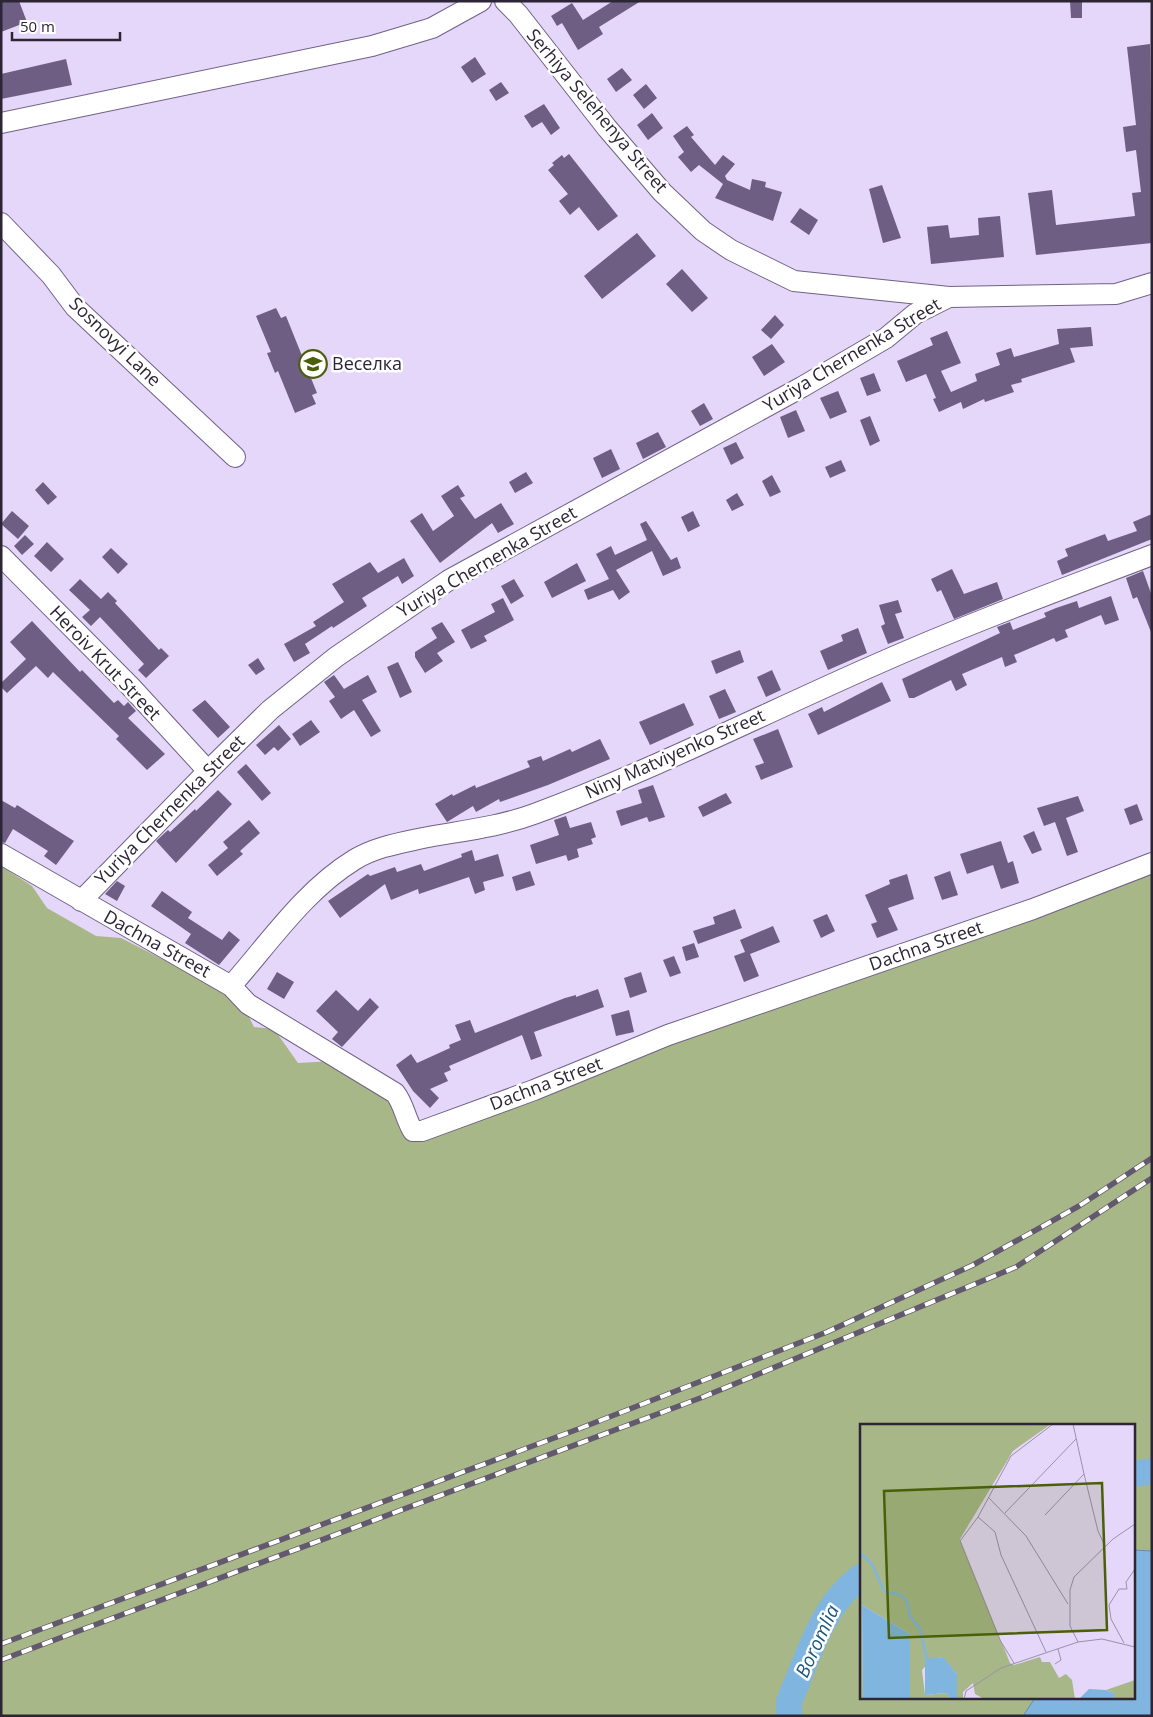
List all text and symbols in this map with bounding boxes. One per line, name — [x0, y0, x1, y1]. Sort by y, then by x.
scale bar — [12, 10, 120, 42]
text: 50 m — [20, 16, 55, 36]
street label: Serhiya Selehenya Street — [522, 23, 674, 198]
street label: Sosnovyi Lane — [65, 291, 167, 391]
street label: Yuriya Chernenka Street — [758, 292, 945, 417]
school or university icon: Веселка — [298, 349, 328, 379]
place label: Веселка — [332, 351, 402, 375]
street label: Yuriya Chernenka Street — [393, 500, 580, 622]
street label: Heroiv Krut Street — [45, 600, 167, 725]
street label: Niny Matviyenko Street — [581, 703, 768, 804]
street label: Yuriya Chernenka Street — [89, 729, 250, 890]
street label: Dachna Street — [100, 904, 215, 982]
street label: Dachna Street — [866, 914, 986, 976]
street label: Dachna Street — [486, 1051, 605, 1116]
inset map — [860, 1424, 1136, 1700]
water label: Boromlia — [789, 1600, 845, 1681]

